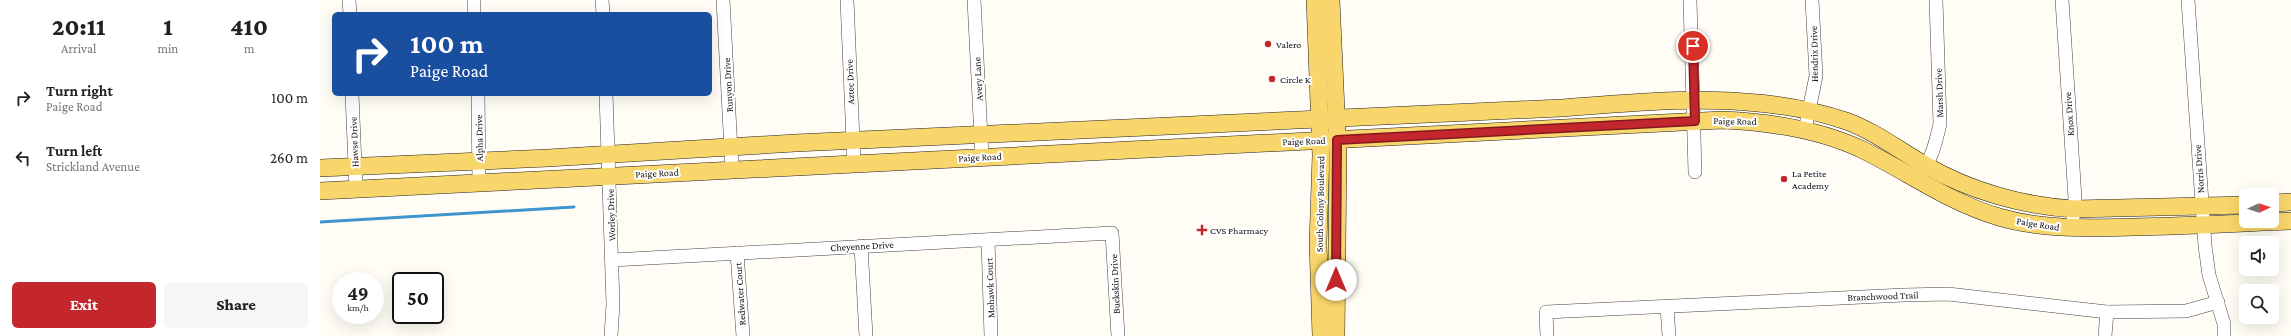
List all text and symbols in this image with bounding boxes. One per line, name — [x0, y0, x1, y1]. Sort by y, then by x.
text: 20:11 — [52, 13, 105, 40]
text: 1 — [163, 13, 173, 40]
text: 410 — [230, 13, 268, 40]
street label: Hendrix Drive — [1808, 25, 1820, 82]
icon: right — [344, 28, 396, 80]
text: 100 m — [410, 28, 484, 59]
pin — [1676, 29, 1710, 63]
icon: arrive — [1682, 35, 1704, 57]
marker: Valero — [1263, 39, 1273, 49]
place label: Valero — [1276, 39, 1301, 50]
text: Arrival — [61, 41, 96, 56]
text: min — [157, 41, 178, 56]
text: m — [244, 41, 254, 56]
street label: Avery Lane — [971, 56, 985, 101]
street label: Runyon Drive — [721, 57, 735, 113]
street label: Aztec Drive — [844, 59, 856, 105]
text: Paige Road — [410, 61, 488, 81]
street label: Marsh Drive — [1933, 68, 1945, 118]
marker: Circle K — [1267, 74, 1277, 84]
place label: Circle K — [1280, 74, 1311, 85]
text: Turn right — [46, 83, 113, 99]
icon: right — [12, 87, 34, 109]
text: 100 m — [271, 90, 308, 106]
street label: Knox Drive — [2062, 91, 2076, 136]
text: Paige Road — [46, 99, 102, 114]
street label: Alpha Drive — [473, 114, 485, 162]
street label: Paige Road — [1713, 115, 1758, 127]
street label: Hawse Drive — [348, 116, 360, 167]
street label: Paige Road — [1282, 135, 1327, 147]
text: Turn left — [46, 143, 102, 159]
street label: Norris Drive — [2192, 144, 2206, 194]
icon: left — [12, 147, 34, 169]
text: 260 m — [270, 150, 308, 166]
street label: Paige Road — [958, 150, 1003, 164]
street label: South Colony Boulevard — [1314, 155, 1326, 252]
text: Strickland Avenue — [46, 159, 140, 174]
street label: Paige Road — [635, 166, 680, 180]
place label: La Petite Academy — [1792, 168, 1829, 191]
marker: La Petite Academy — [1779, 174, 1789, 184]
street label: Worley Drive — [605, 188, 617, 241]
north arrow — [2239, 188, 2279, 228]
map controls — [2239, 188, 2279, 324]
street label: Paige Road — [2016, 215, 2061, 233]
marker: CVS Pharmacy — [1197, 225, 1207, 235]
place label: CVS Pharmacy — [1210, 225, 1268, 236]
button: sound — [2239, 236, 2279, 276]
street label: Cheyenne Drive — [830, 239, 895, 253]
street label: Buckskin Drive — [1108, 253, 1122, 314]
street label: Mohawk Court — [983, 257, 997, 318]
position arrow — [1315, 259, 1357, 301]
street label: Redwater Court — [732, 261, 748, 326]
speed limit sign: 50 — [392, 272, 444, 324]
button: Exit — [12, 282, 156, 328]
button: Share — [164, 282, 308, 328]
text: 49 — [347, 282, 369, 304]
button: search — [2239, 284, 2279, 324]
street label: Branchwood Trail — [1847, 289, 1919, 303]
text: km/h — [347, 302, 369, 313]

